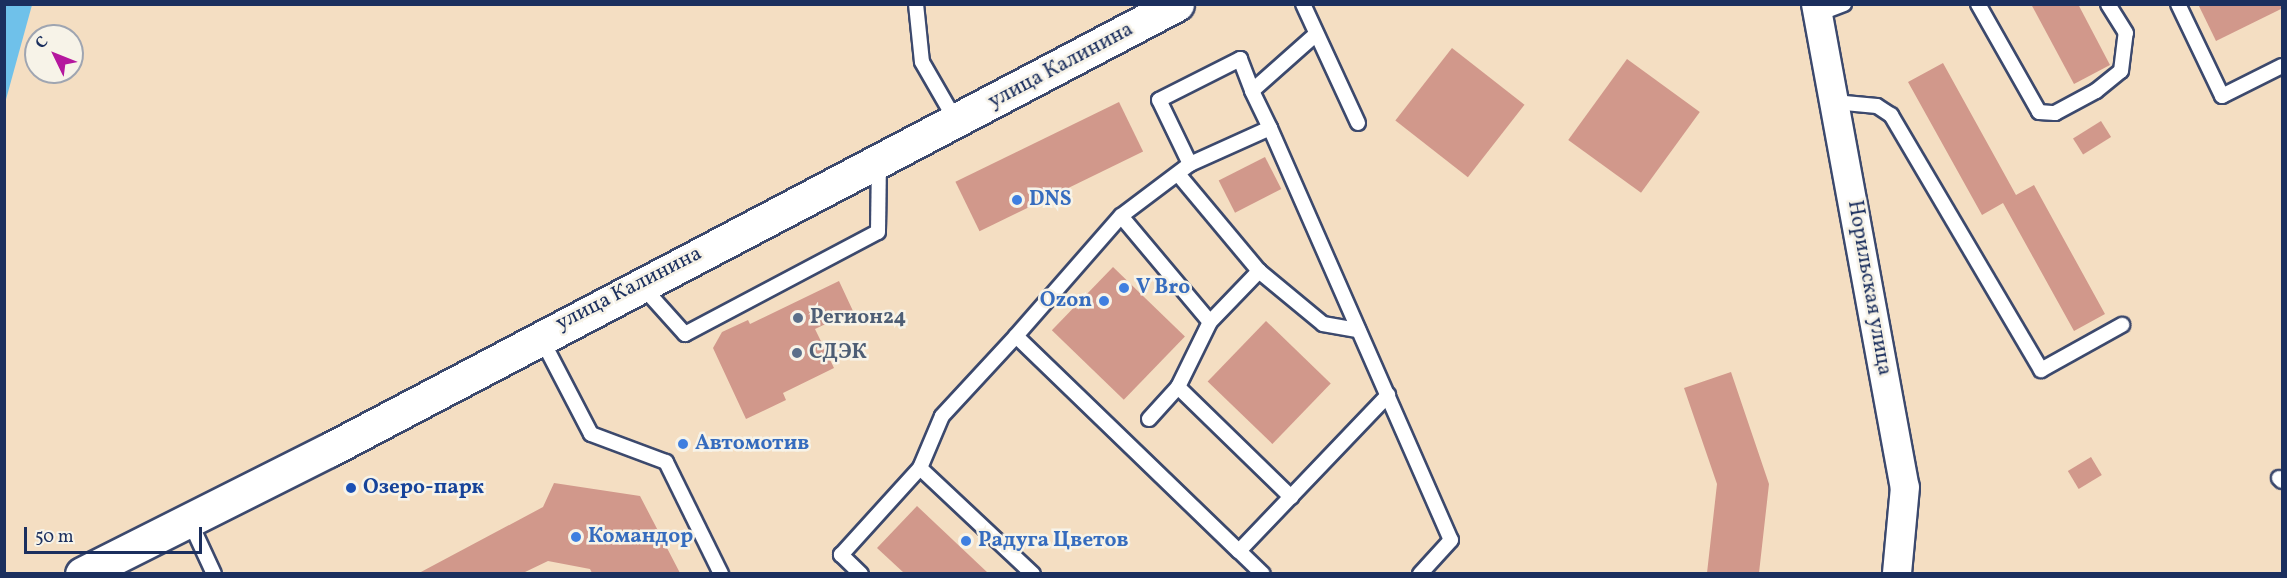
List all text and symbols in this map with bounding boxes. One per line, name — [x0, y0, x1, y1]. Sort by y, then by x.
street label: улица Калинина — [984, 17, 1138, 115]
north arrow — [24, 24, 84, 84]
text: С — [31, 32, 54, 54]
place label: DNS — [1029, 187, 1071, 213]
marker: DNS — [1010, 193, 1024, 207]
street label: Норильская улица — [1841, 198, 1897, 378]
street label: улица Калинина — [552, 241, 706, 337]
place label: V Bro — [1136, 275, 1191, 301]
marker: V Bro — [1117, 281, 1131, 295]
place label: Ozon — [1040, 288, 1092, 314]
marker: Ozon — [1097, 294, 1111, 308]
place label: Регион24 — [810, 305, 906, 331]
marker: Регион24 — [791, 311, 805, 325]
place label: СДЭК — [809, 340, 867, 366]
marker: СДЭК — [790, 346, 804, 360]
place label: Автомотив — [695, 431, 809, 457]
marker: Автомотив — [676, 437, 690, 451]
place label: Озеро-парк — [363, 475, 484, 501]
marker: Озеро-парк — [344, 481, 358, 495]
scale bar — [27, 515, 206, 553]
place label: Командор — [588, 524, 693, 550]
text: 50 m — [35, 525, 74, 550]
place label: Радуга Цветов — [978, 528, 1128, 554]
marker: Командор — [569, 530, 583, 544]
marker: Радуга Цветов — [959, 534, 973, 548]

